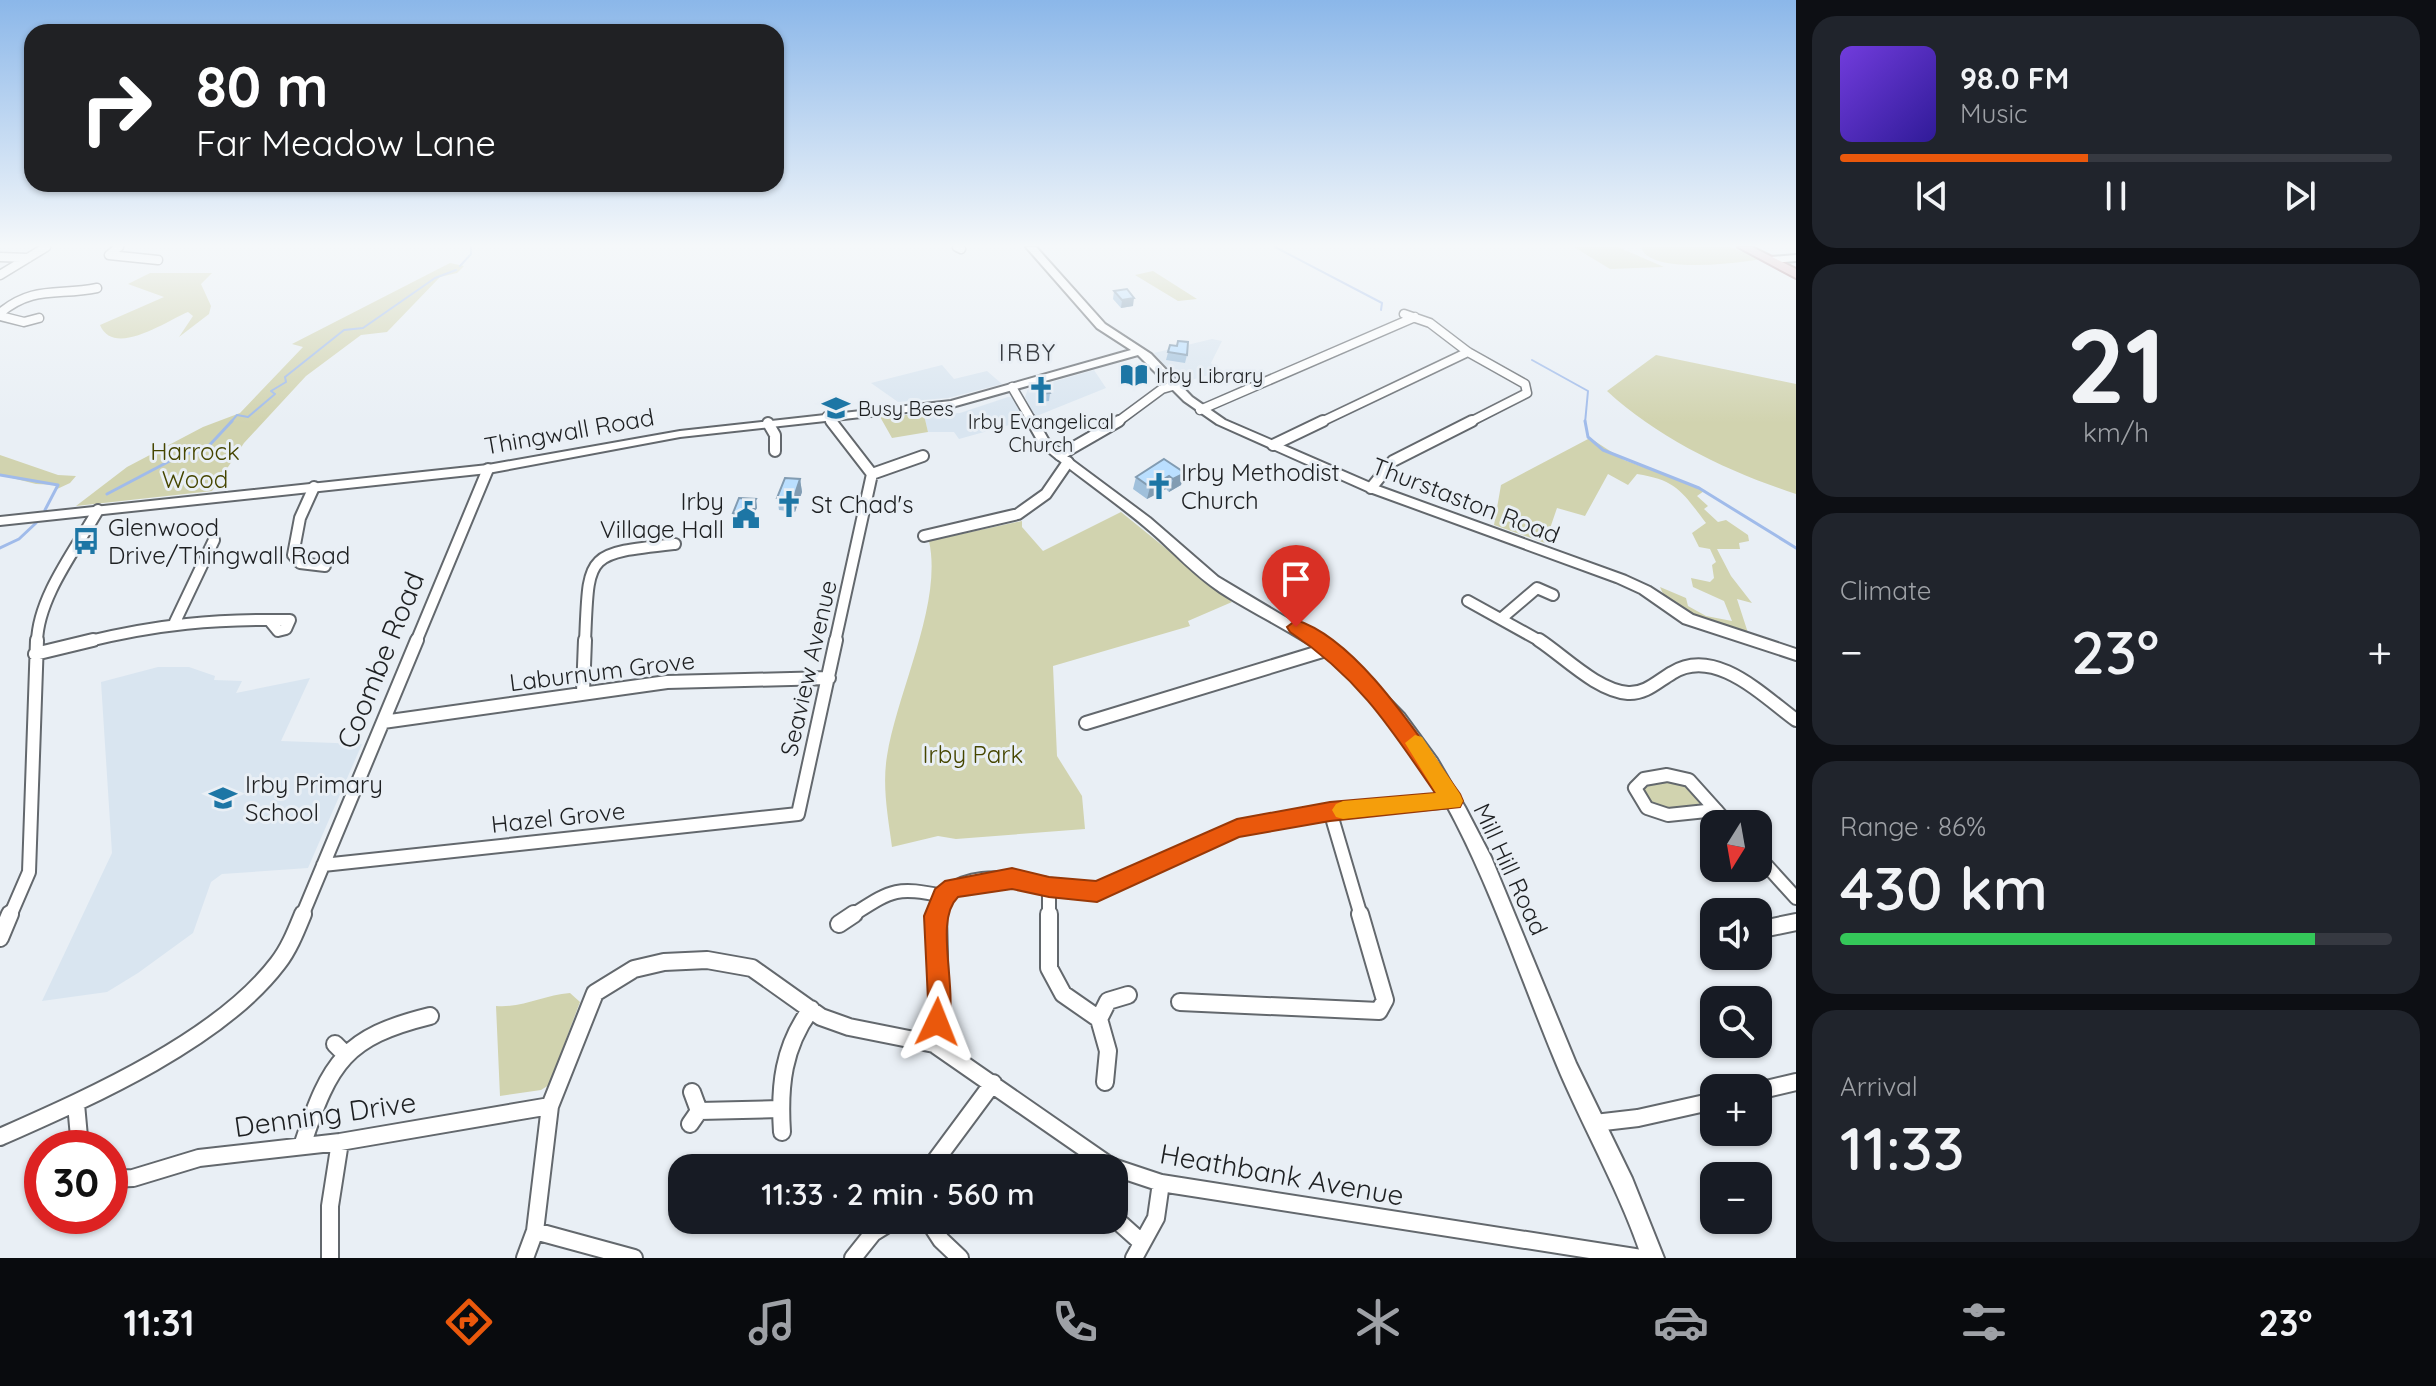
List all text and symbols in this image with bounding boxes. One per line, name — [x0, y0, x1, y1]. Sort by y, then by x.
text: 80 m — [196, 51, 328, 121]
icon: right — [64, 56, 168, 160]
text: 98.0 FM — [1960, 59, 2069, 97]
text: Music — [1960, 97, 2028, 130]
text: Far Meadow Lane — [196, 120, 496, 165]
icon: previous — [1910, 174, 1954, 218]
icon: pause — [2094, 174, 2138, 218]
icon: next — [2278, 174, 2322, 218]
text: 21 — [2066, 299, 2166, 429]
district label: IRBY — [999, 337, 1057, 367]
library icon: Irby Library — [1119, 360, 1149, 390]
place label: Irby Library — [1156, 363, 1263, 388]
church icon: Irby Evangelical Church — [1026, 375, 1056, 405]
school or university icon: Busy Bees — [821, 393, 851, 423]
place label: Busy Bees — [858, 396, 954, 421]
street label: Thingwall Road — [482, 401, 656, 461]
place label: Irby Evangelical Church — [968, 409, 1114, 457]
text: km/h — [2083, 416, 2149, 449]
park label: Harrock Wood — [150, 436, 240, 494]
street label: Thurstaston Road — [1368, 450, 1564, 550]
place label: Irby Methodist Church — [1181, 457, 1340, 515]
church icon: Irby Methodist Church — [1144, 471, 1174, 501]
place label: Irby Village Hall — [600, 486, 724, 544]
church icon: St Chad's — [774, 489, 804, 519]
place label: St Chad's — [811, 489, 913, 519]
public building icon: Irby Village Hall — [731, 500, 761, 530]
place label: Glenwood Drive/Thingwall Road — [108, 512, 350, 570]
bus stop icon: Glenwood Drive/Thingwall Road — [71, 526, 101, 556]
pin — [1262, 545, 1330, 627]
icon: arrive — [1274, 557, 1318, 601]
street label: Coombe Road — [329, 566, 431, 754]
text: Climate — [1840, 574, 1931, 607]
street label: Seaview Avenue — [773, 577, 843, 759]
text: 23° — [2071, 614, 2159, 689]
text: − — [1840, 624, 1863, 679]
text: + — [2367, 624, 2392, 679]
street label: Laburnum Grove — [508, 645, 696, 697]
park label: Irby Park — [923, 739, 1023, 769]
place label: Irby Primary School — [245, 769, 383, 827]
school or university icon: Irby Primary School — [208, 783, 238, 813]
street label: Hazel Grove — [489, 795, 627, 839]
street label: Mill Hill Road — [1467, 798, 1555, 940]
north arrow — [1700, 810, 1772, 882]
map controls — [1700, 810, 1772, 1234]
text: Range · 86% — [1840, 810, 1986, 843]
text: 430 km — [1840, 850, 2048, 925]
button: sound — [1700, 898, 1772, 970]
position arrow — [895, 980, 979, 1064]
button: search — [1700, 986, 1772, 1058]
text: Arrival — [1840, 1070, 1918, 1103]
button: + — [1700, 1074, 1772, 1146]
street label: Denning Drive — [232, 1084, 418, 1144]
text: 11:33 — [1840, 1110, 1965, 1185]
speed limit sign: 30 — [24, 1130, 128, 1234]
street label: Heathbank Avenue — [1157, 1135, 1407, 1213]
button: − — [1700, 1162, 1772, 1234]
text: 11:33 · 2 min · 560 m — [761, 1175, 1035, 1213]
icon: directions — [441, 1294, 497, 1350]
icon: music — [744, 1294, 800, 1350]
icon: phone — [1047, 1294, 1103, 1350]
icon: climate — [1350, 1294, 1406, 1350]
icon: car — [1653, 1294, 1709, 1350]
icon: filters — [1956, 1294, 2012, 1350]
text: 11:31 — [123, 1300, 195, 1345]
text: 23° — [2259, 1300, 2312, 1345]

